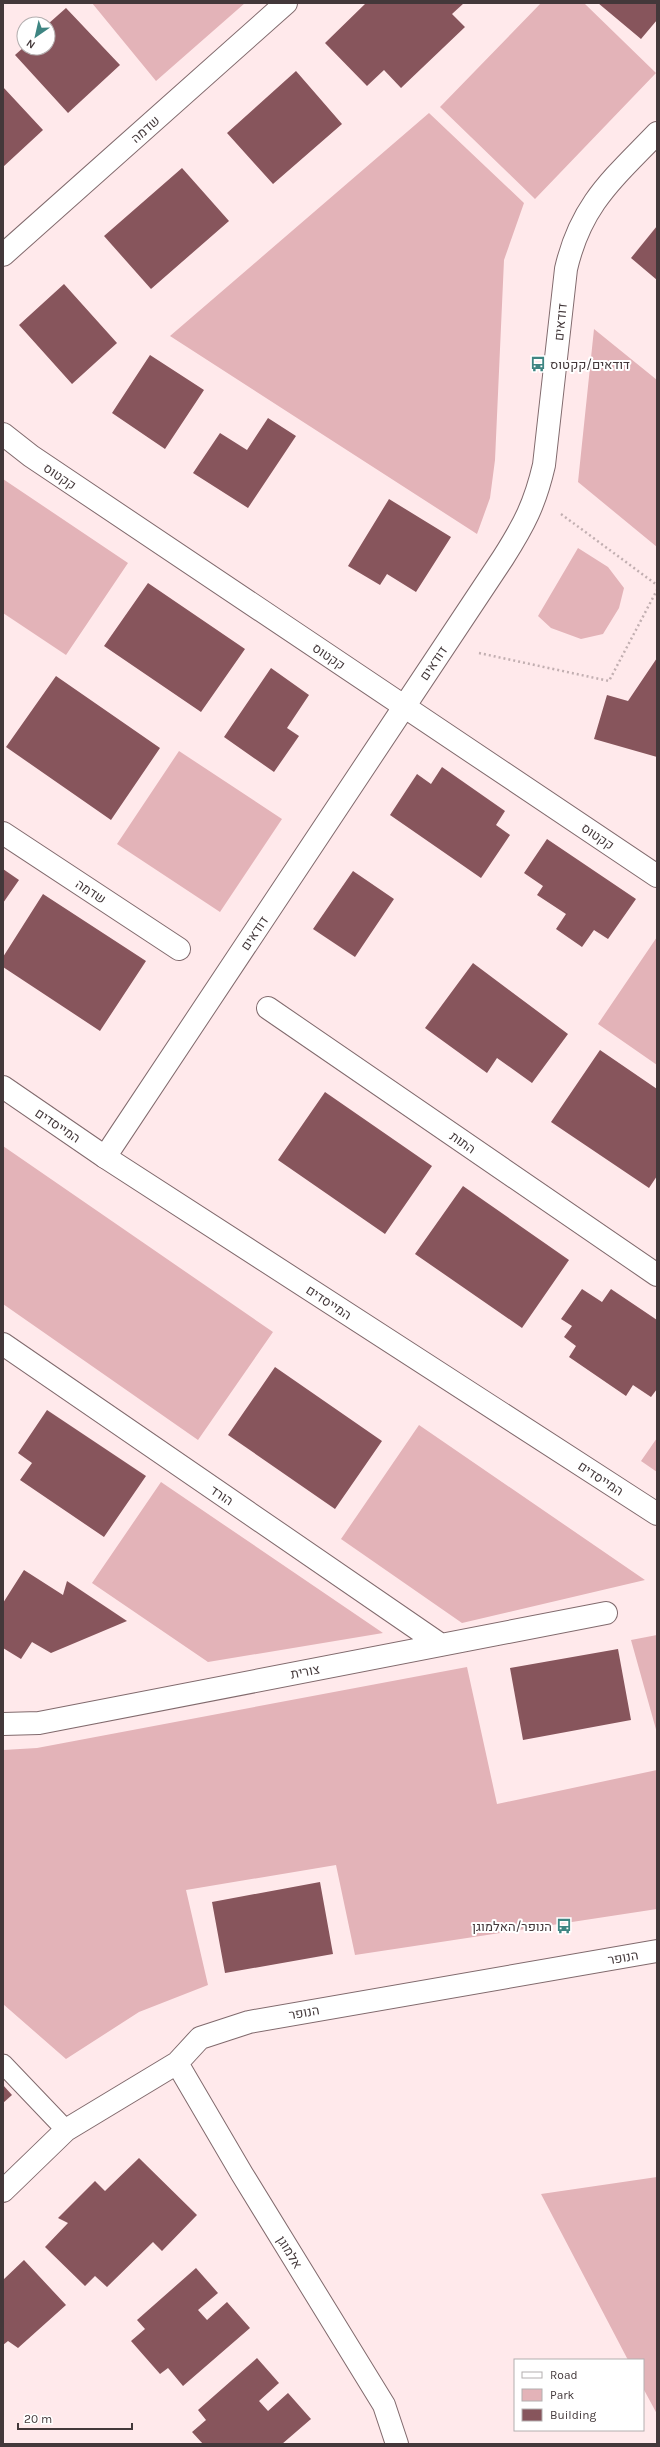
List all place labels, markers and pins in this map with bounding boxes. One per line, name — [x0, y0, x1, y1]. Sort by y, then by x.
bus stop icon: דודאים/קקטוס — [529, 355, 547, 373]
place label: דודאים/קקטוס — [550, 357, 630, 372]
bus stop icon: הנופר/האלמוגן — [555, 1917, 573, 1935]
place label: הנופר/האלמוגן — [472, 1919, 552, 1934]

